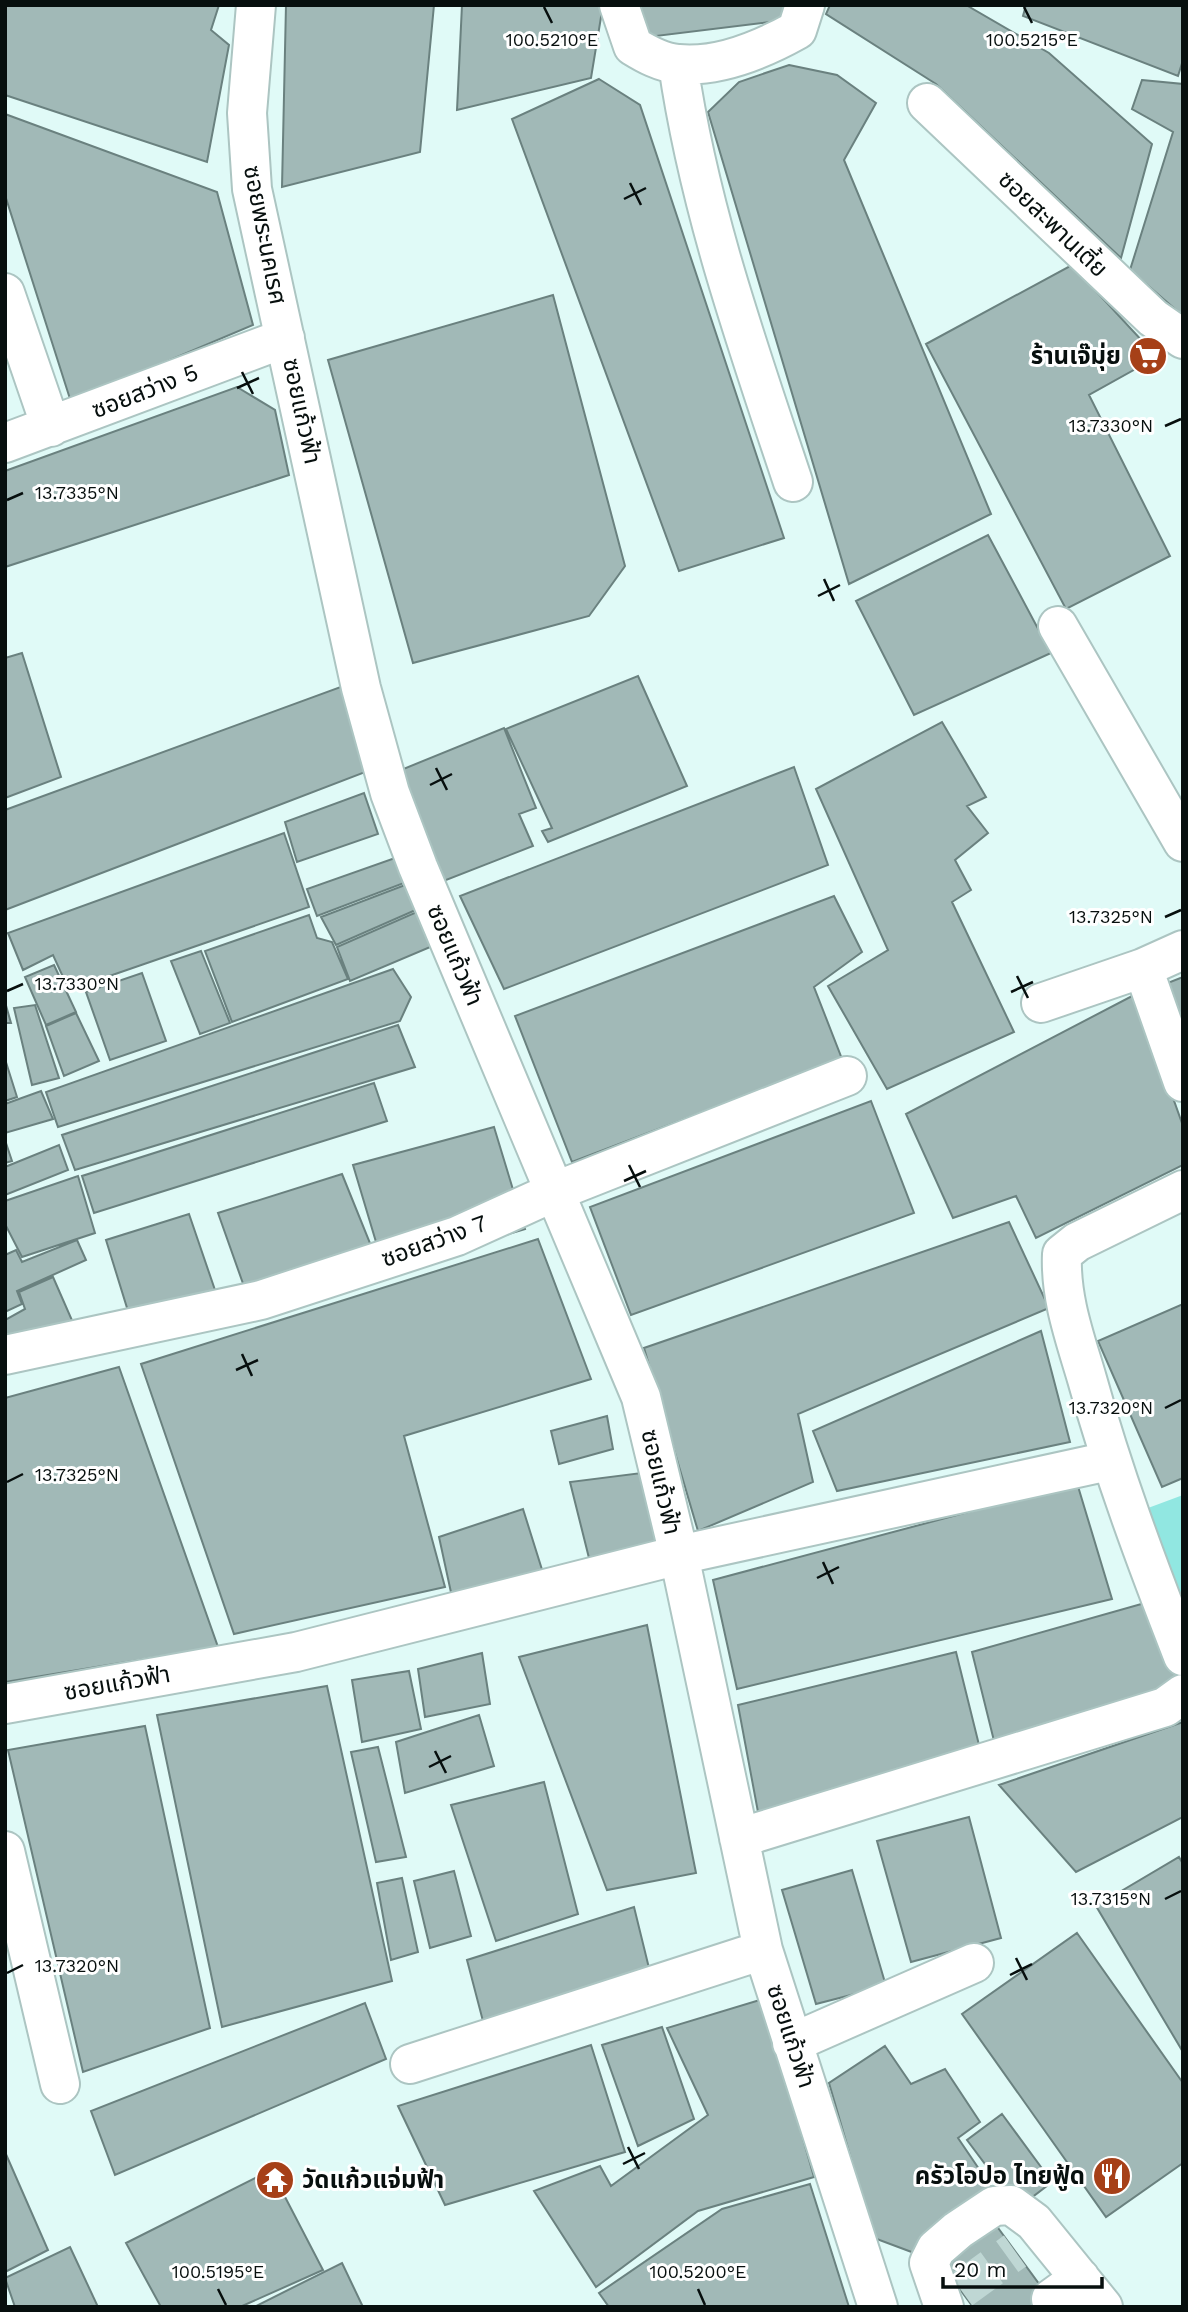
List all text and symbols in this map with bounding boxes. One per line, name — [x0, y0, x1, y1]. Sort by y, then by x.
text: 100.5210°E — [506, 29, 598, 50]
text: 100.5215°E — [986, 29, 1078, 50]
street label: ซอยพระนคเรศ — [238, 163, 292, 307]
street label: ซอยสะพานเตี้ย — [993, 163, 1115, 283]
supermarket icon: ร้านเจ๊มุ่ย — [1127, 335, 1169, 377]
place label: ร้านเจ๊มุ่ย — [1031, 342, 1121, 371]
street label: ซอยแก้วฟ้า — [277, 356, 327, 466]
street label: ซอยสว่าง 5 — [88, 358, 202, 424]
text: 13.7330°N — [1069, 415, 1153, 436]
text: 13.7335°N — [35, 482, 119, 503]
street label: ซอยแก้วฟ้า — [421, 900, 489, 1010]
text: 13.7325°N — [1069, 906, 1153, 927]
text: 13.7330°N — [35, 973, 119, 994]
street label: ซอยสว่าง 7 — [377, 1209, 491, 1273]
text: 13.7320°N — [1069, 1397, 1153, 1418]
street label: ซอยแก้วฟ้า — [635, 1427, 687, 1537]
text: 13.7325°N — [35, 1464, 119, 1485]
street label: ซอยแก้วฟ้า — [62, 1660, 172, 1706]
text: 13.7315°N — [1071, 1888, 1151, 1909]
text: 13.7320°N — [35, 1955, 119, 1976]
street label: ซอยแก้วฟ้า — [761, 1981, 821, 2091]
restaurant icon: ครัวโอปอ ไทยฟู้ด — [1091, 2155, 1133, 2197]
temple icon: วัดแก้วแจ่มฟ้า — [254, 2159, 296, 2201]
place label: ครัวโอปอ ไทยฟู้ด — [915, 2162, 1085, 2191]
place label: วัดแก้วแจ่มฟ้า — [302, 2166, 444, 2194]
scale bar — [943, 2246, 1102, 2290]
text: 20 m — [954, 2257, 1006, 2282]
text: 100.5195°E — [172, 2261, 264, 2282]
text: 100.5200°E — [650, 2261, 746, 2282]

